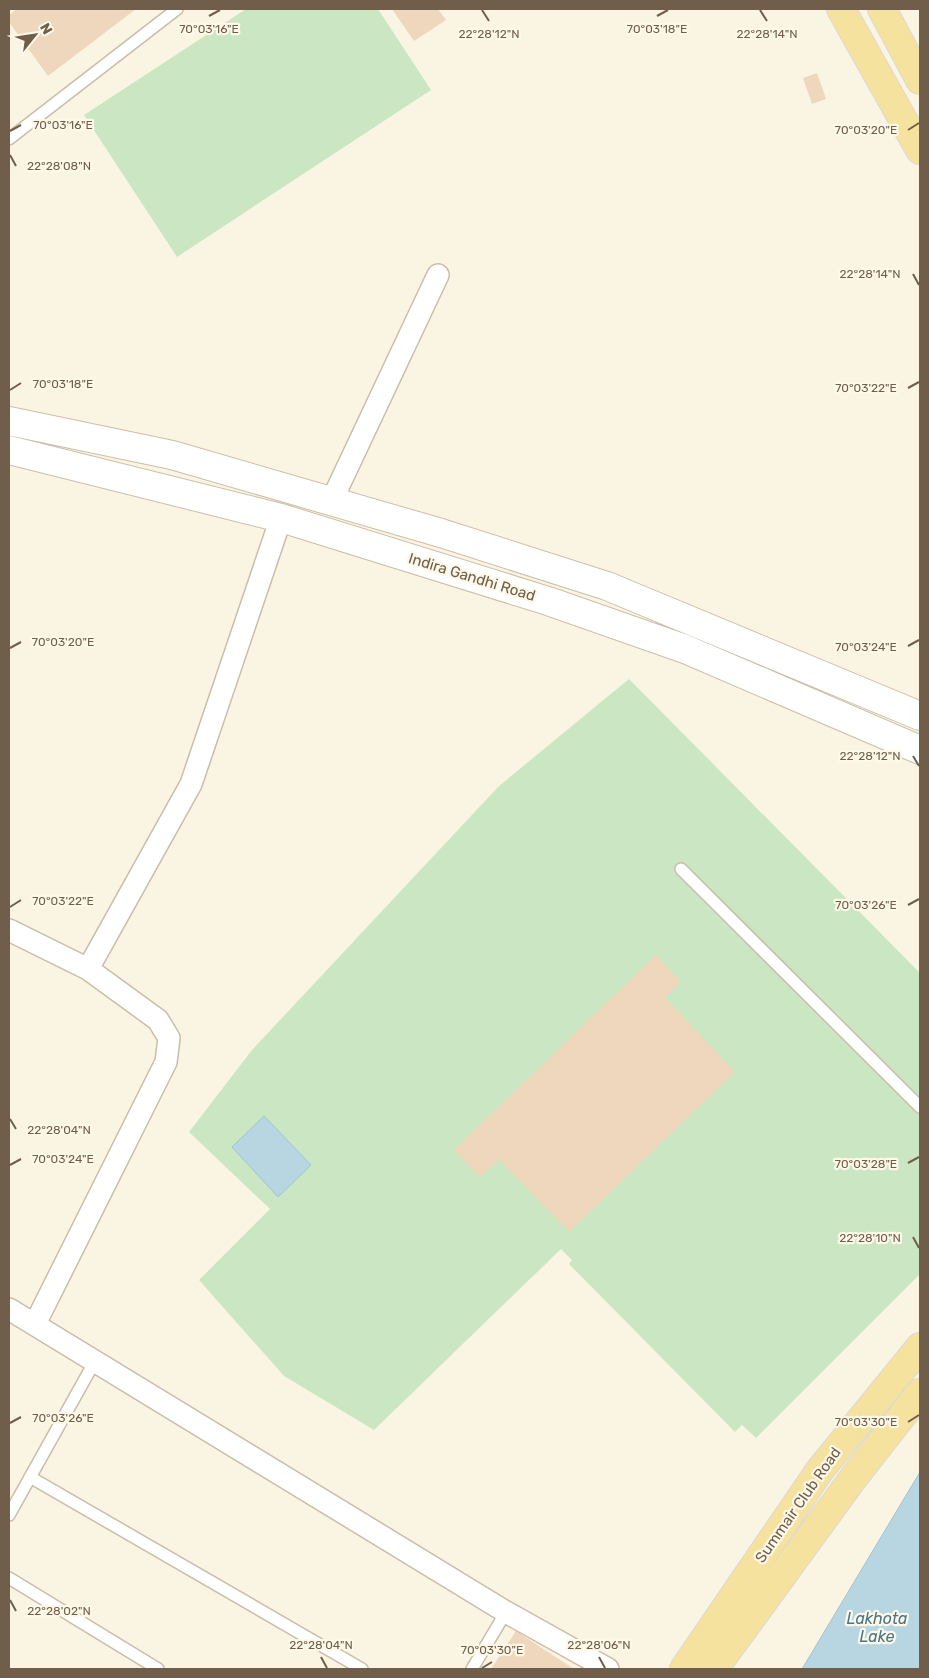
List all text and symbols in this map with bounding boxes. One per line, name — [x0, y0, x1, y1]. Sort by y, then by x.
north arrow — [10, 10, 60, 60]
text: N — [36, 20, 56, 37]
text: 70°03'16"E — [179, 22, 239, 36]
text: 70°03'18"E — [627, 22, 687, 36]
text: 22°28'12"N — [458, 27, 520, 41]
text: 22°28'14"N — [736, 27, 798, 41]
text: 70°03'16"E — [33, 118, 93, 132]
text: 70°03'20"E — [835, 123, 897, 137]
text: 22°28'08"N — [27, 159, 91, 173]
text: 22°28'14"N — [839, 267, 901, 281]
text: 70°03'18"E — [33, 377, 93, 391]
text: 70°03'22"E — [835, 381, 897, 395]
street label: Indira Gandhi Road — [406, 549, 538, 605]
text: 70°03'20"E — [32, 635, 94, 649]
text: 70°03'24"E — [835, 640, 897, 654]
text: 22°28'12"N — [839, 749, 901, 763]
text: 70°03'22"E — [32, 894, 94, 908]
text: 70°03'26"E — [835, 898, 897, 912]
text: 22°28'04"N — [27, 1123, 91, 1137]
text: 70°03'24"E — [32, 1152, 94, 1166]
text: 70°03'28"E — [835, 1157, 897, 1171]
text: 22°28'10"N — [839, 1231, 901, 1245]
text: 70°03'26"E — [32, 1411, 94, 1425]
text: 70°03'30"E — [835, 1415, 897, 1429]
street label: Summair Club Road — [751, 1444, 845, 1566]
text: 22°28'02"N — [27, 1604, 91, 1618]
water label: Lakhota Lake — [847, 1609, 907, 1646]
text: 22°28'04"N — [289, 1638, 353, 1652]
text: 22°28'06"N — [567, 1638, 631, 1652]
text: 70°03'30"E — [461, 1643, 523, 1657]

